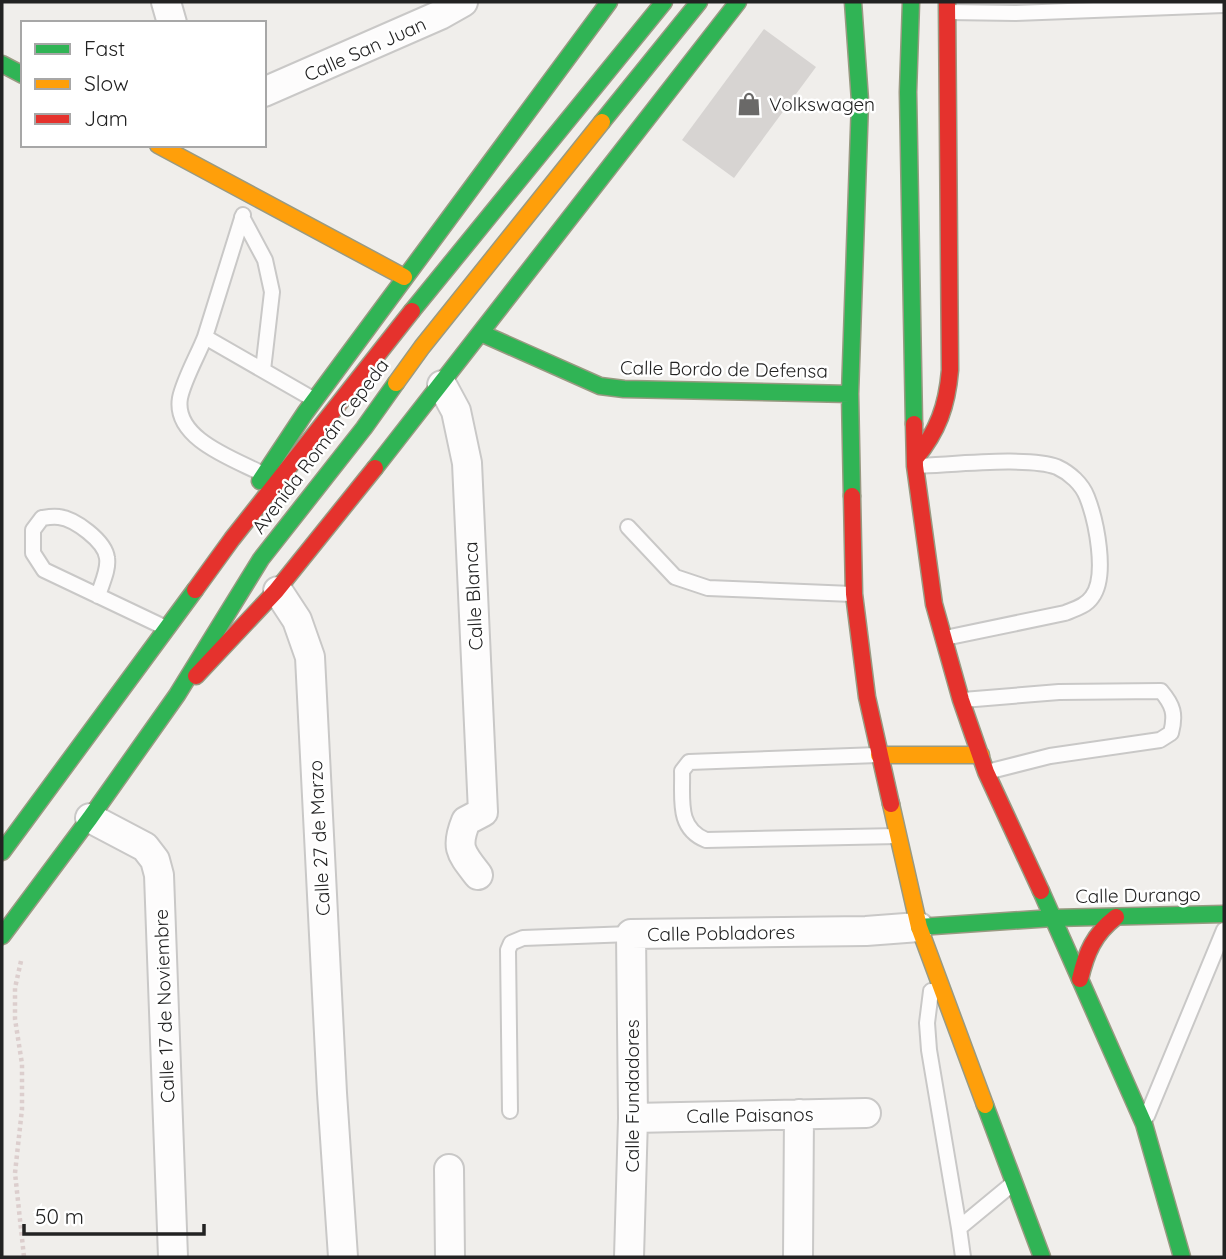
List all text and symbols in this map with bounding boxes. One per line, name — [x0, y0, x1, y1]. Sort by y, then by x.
street label: Calle San Juan — [300, 11, 430, 87]
legend — [21, 21, 266, 147]
text: Fast — [84, 35, 125, 61]
text: Slow — [84, 70, 129, 96]
shop icon: Volkswagen — [735, 90, 763, 118]
place label: Volkswagen — [769, 92, 875, 116]
text: Jam — [84, 105, 128, 131]
street label: Avenida Román Cepeda — [246, 354, 394, 538]
street label: Calle Bordo de Defensa — [620, 355, 828, 383]
street label: Calle Blanca — [458, 541, 488, 651]
street label: Calle 27 de Marzo — [303, 760, 335, 916]
street label: Calle Durango — [1075, 882, 1201, 908]
street label: Calle 17 de Noviembre — [149, 908, 179, 1104]
street label: Calle Pobladores — [647, 920, 795, 946]
street label: Calle Fundadores — [620, 1019, 644, 1173]
street label: Calle Paisanos — [686, 1102, 814, 1128]
scale bar — [24, 1192, 205, 1236]
text: 50 m — [35, 1203, 84, 1229]

